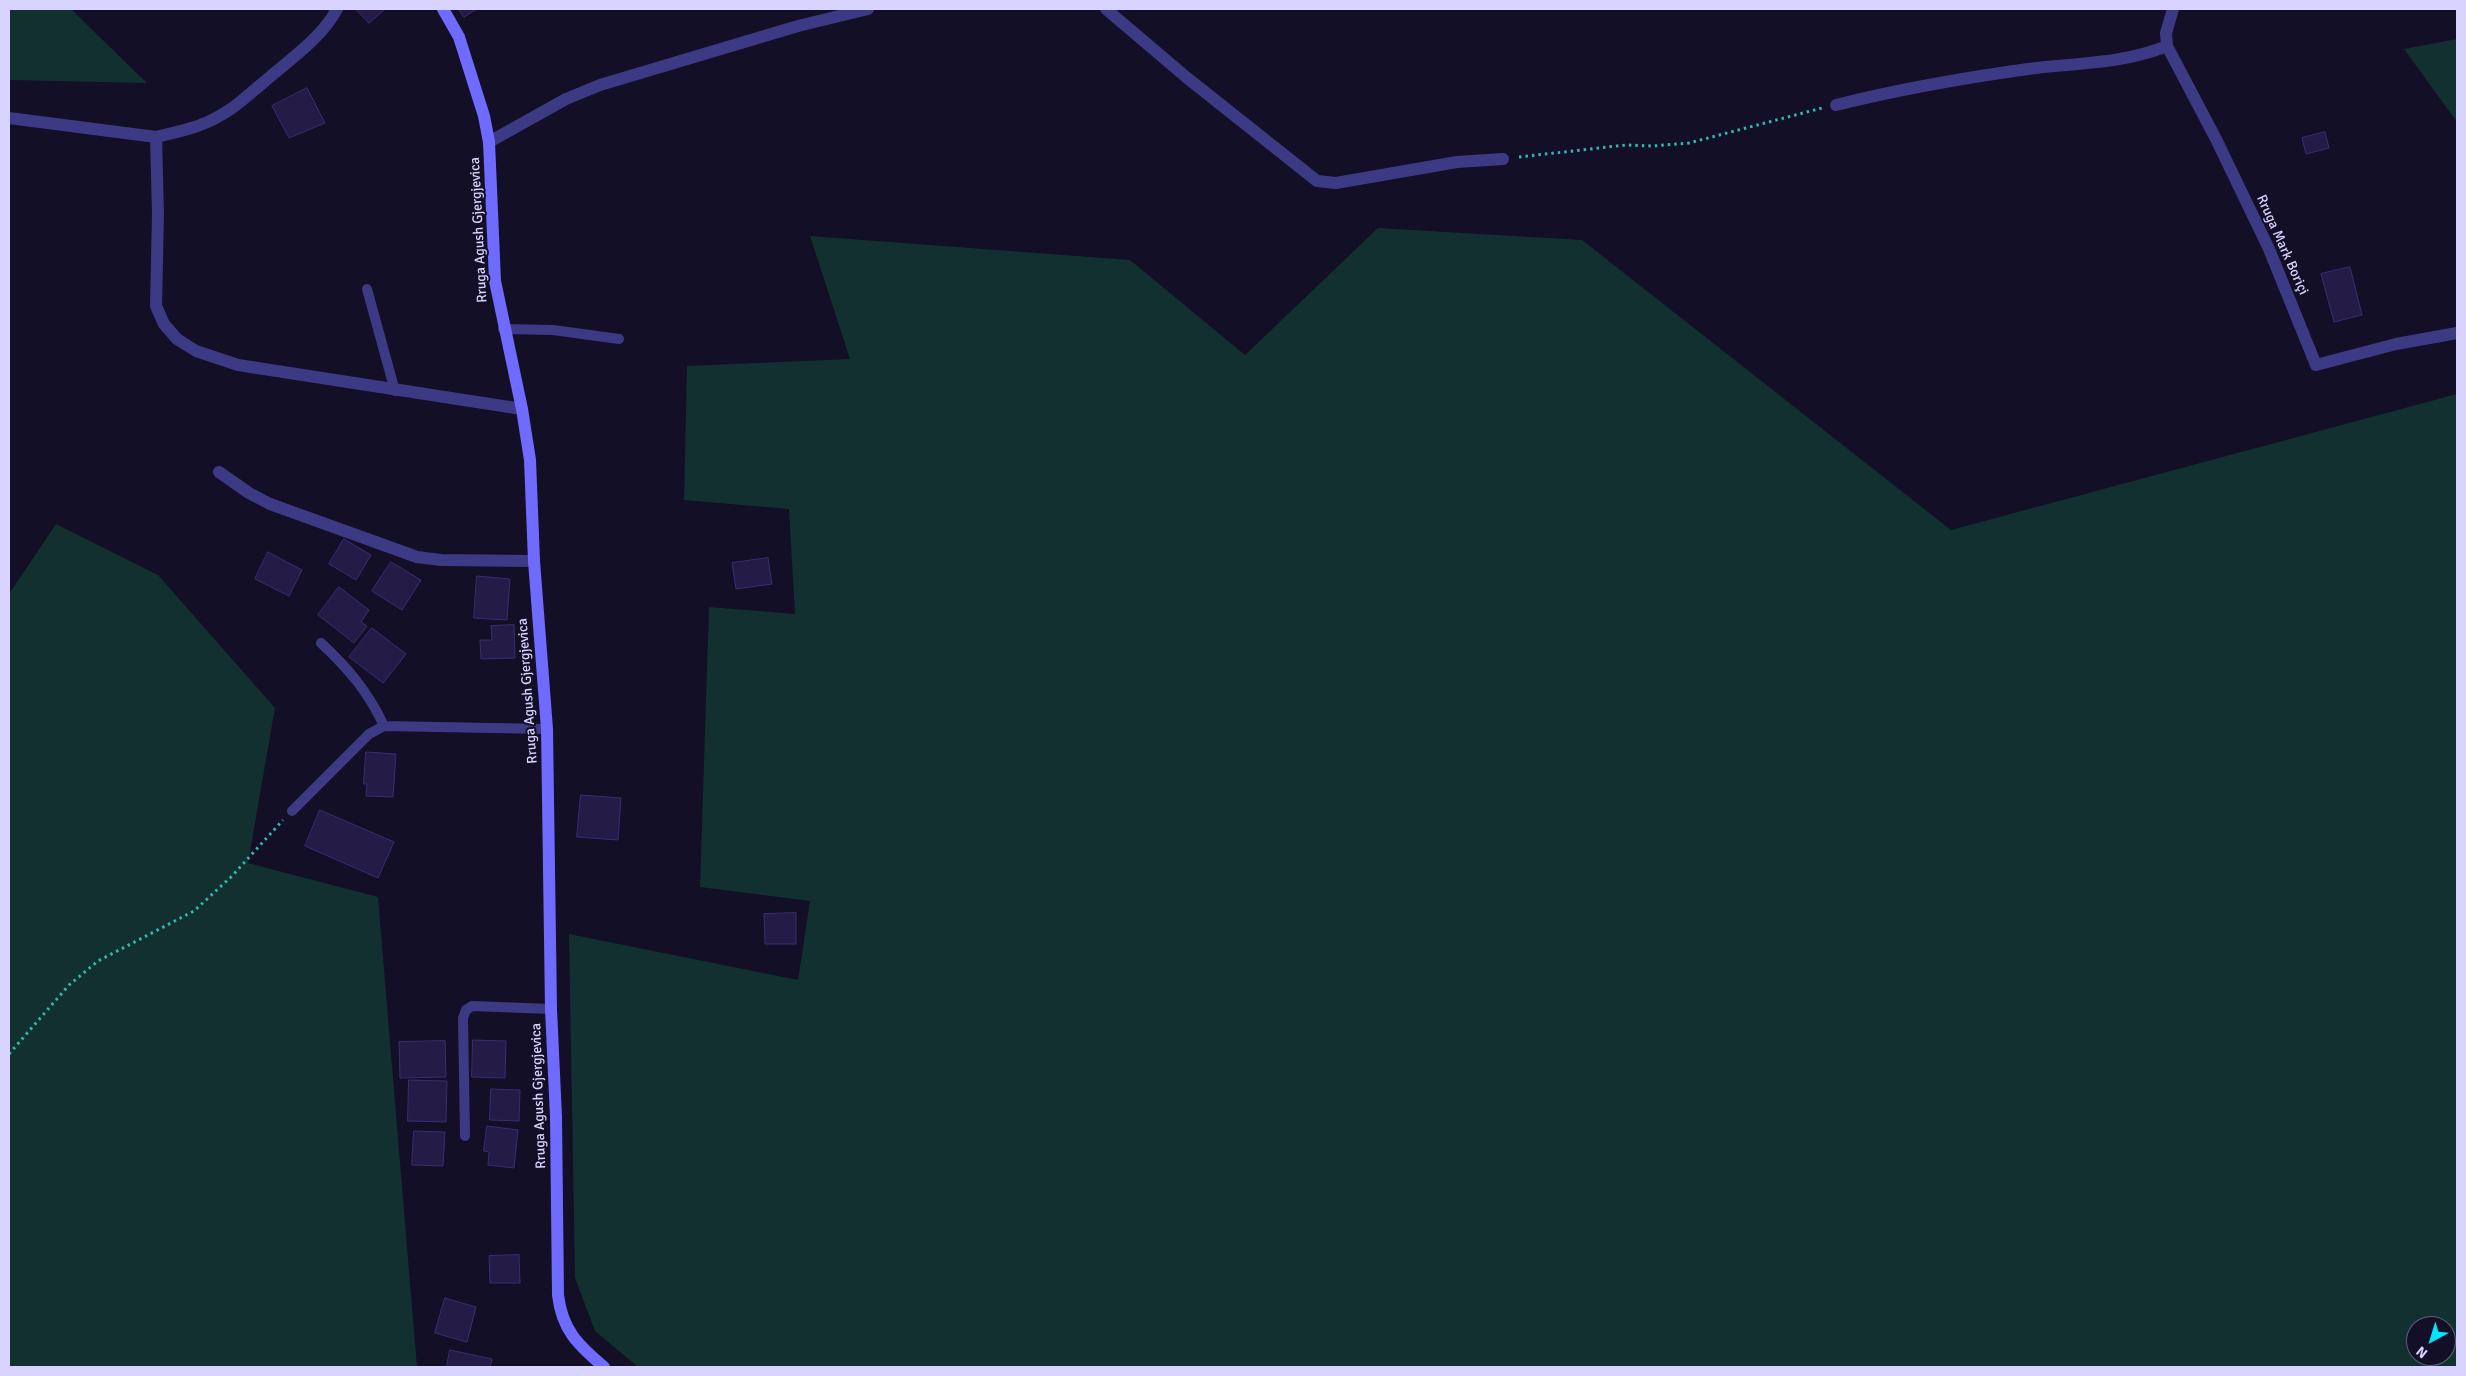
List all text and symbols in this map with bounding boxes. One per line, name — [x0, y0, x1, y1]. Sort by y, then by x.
street label: Rruga Agush Gjergjevica — [467, 157, 491, 303]
street label: Rruga Mark Boriçi — [2252, 192, 2312, 298]
street label: Rruga Agush Gjergjevica — [515, 618, 541, 764]
street label: Rruga Agush Gjergjevica — [528, 1023, 550, 1169]
north arrow — [2406, 1316, 2456, 1366]
text: N — [2413, 1343, 2431, 1362]

